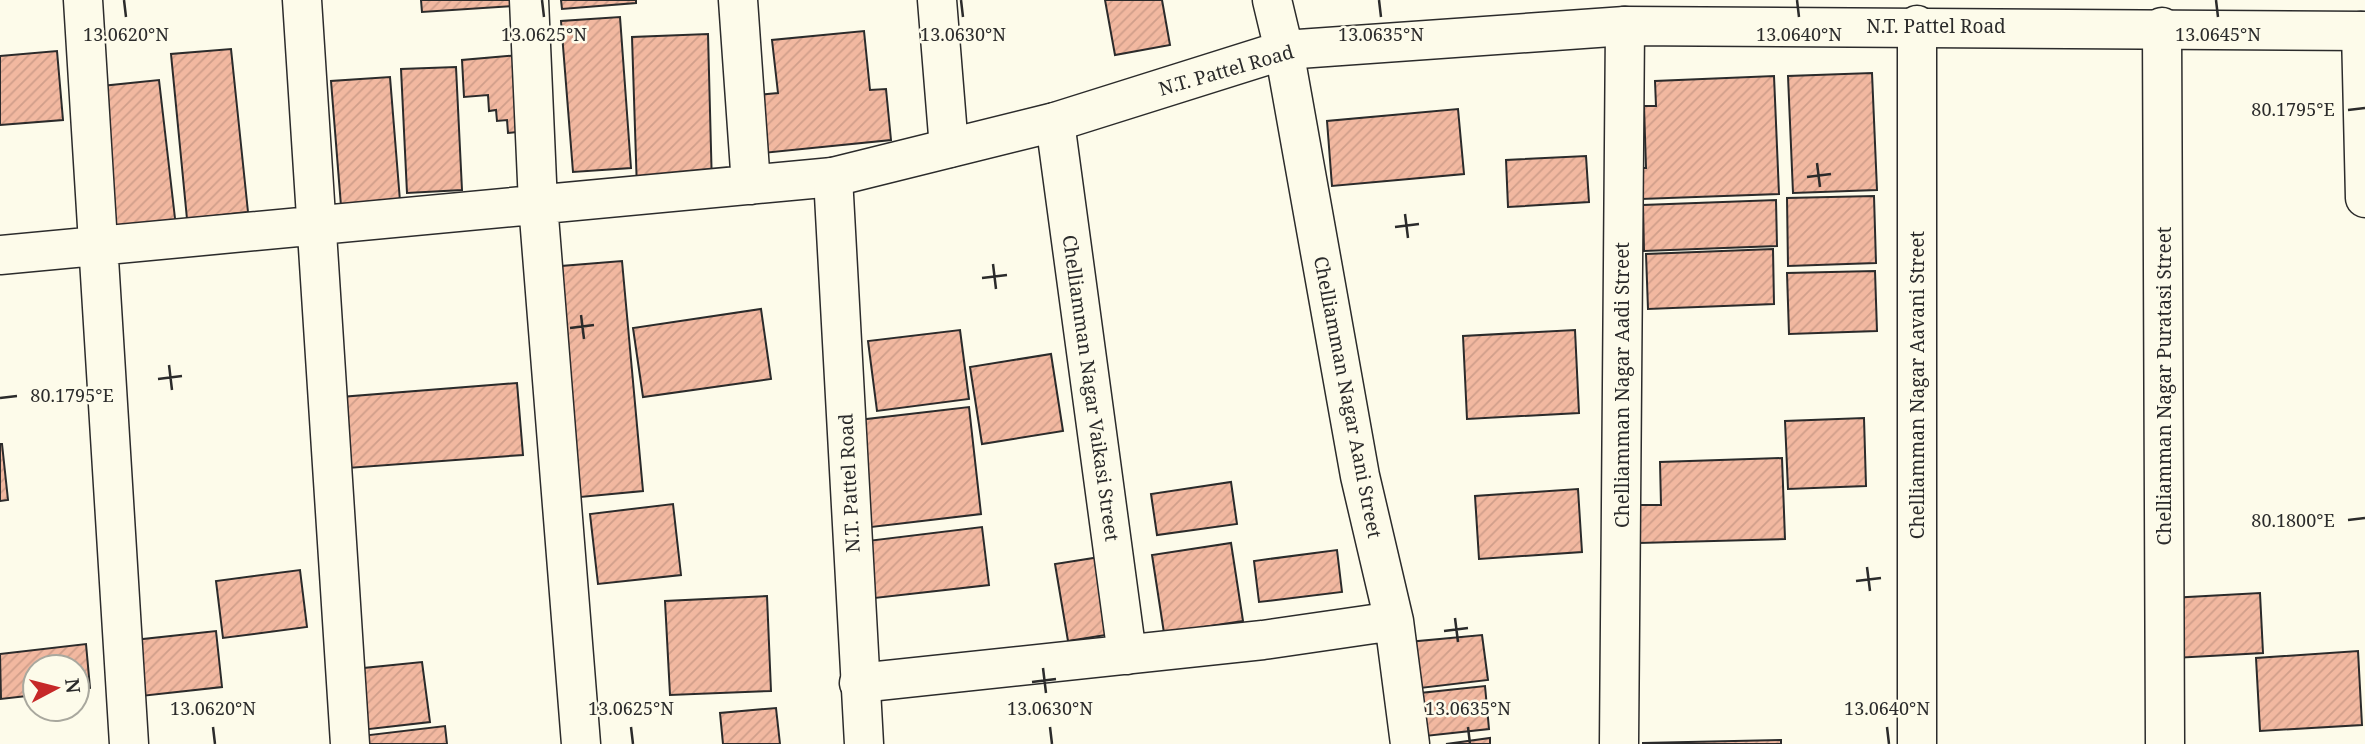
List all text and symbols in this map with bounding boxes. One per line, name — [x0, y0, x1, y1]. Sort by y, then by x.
street label: N.T. Pattel Road — [1866, 13, 2006, 39]
text: 13.0620°N — [83, 22, 169, 46]
text: 13.0625°N — [501, 22, 587, 46]
text: 13.0630°N — [920, 22, 1006, 46]
text: 13.0635°N — [1338, 22, 1424, 46]
text: 13.0640°N — [1756, 22, 1842, 46]
text: 13.0645°N — [2175, 22, 2261, 46]
street label: N.T. Pattel Road — [1155, 38, 1297, 102]
text: 80.1795°E — [2251, 97, 2335, 121]
street label: Chelliamman Nagar Puratasi Street — [2151, 226, 2177, 546]
street label: Chelliamman Nagar Aavani Street — [1904, 231, 1930, 539]
street label: Chelliamman Nagar Vaikasi Street — [1057, 233, 1125, 543]
street label: Chelliamman Nagar Aadi Street — [1609, 242, 1635, 528]
street label: Chelliamman Nagar Aani Street — [1308, 254, 1388, 540]
text: 80.1795°E — [30, 383, 114, 407]
street label: N.T. Pattel Road — [832, 412, 866, 553]
text: 80.1800°E — [2251, 508, 2335, 532]
north arrow — [21, 653, 91, 723]
text: N — [59, 677, 87, 695]
text: 13.0620°N — [170, 696, 256, 720]
text: 13.0625°N — [588, 696, 674, 720]
text: 13.0630°N — [1007, 696, 1093, 720]
text: 13.0635°N — [1425, 696, 1511, 720]
text: 13.0640°N — [1844, 696, 1930, 720]

